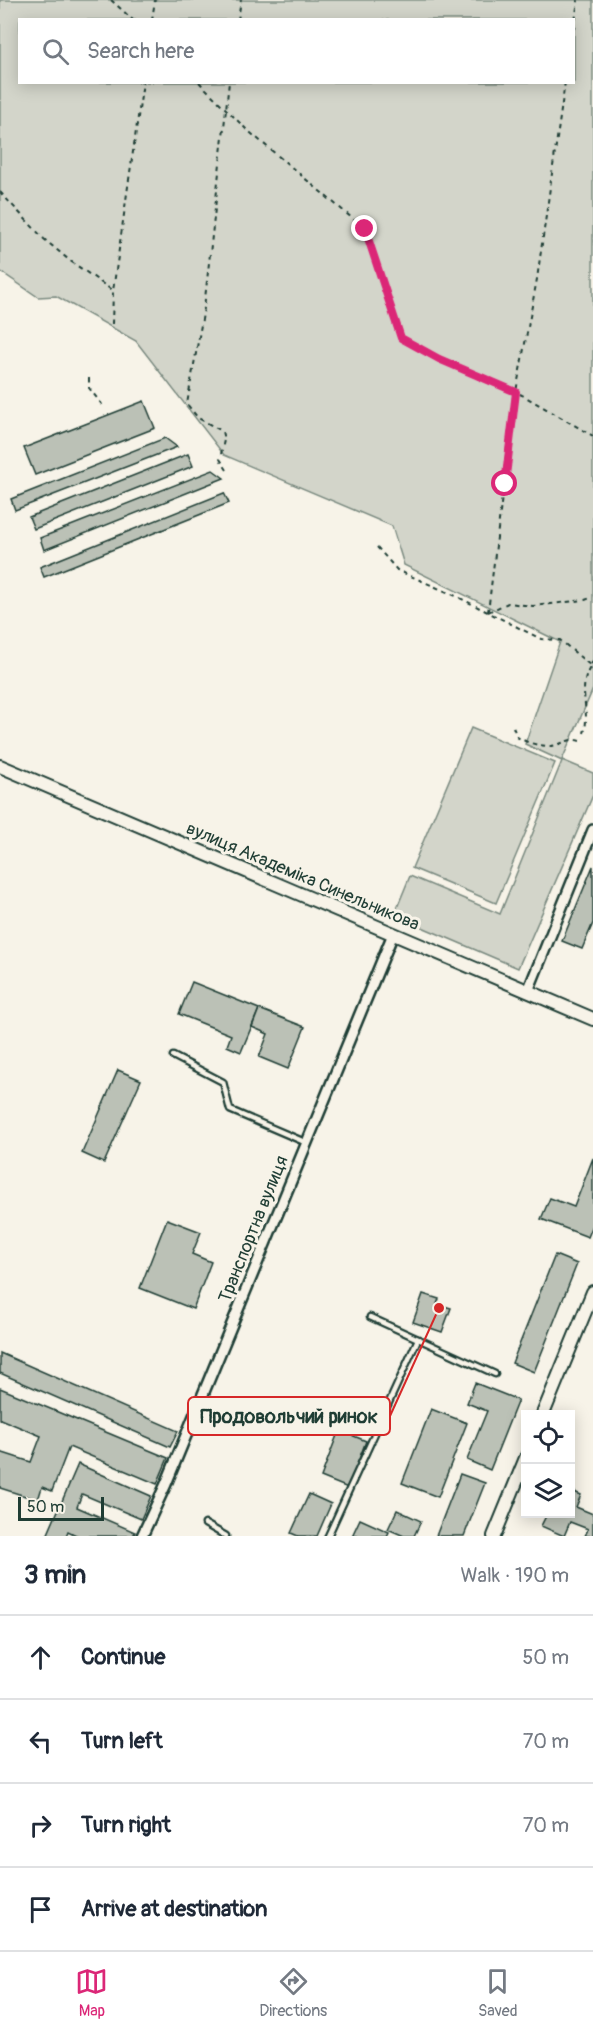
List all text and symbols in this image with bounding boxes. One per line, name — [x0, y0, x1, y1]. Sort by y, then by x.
search box — [18, 18, 575, 84]
icon: search — [39, 35, 72, 68]
text: Search here — [87, 37, 194, 65]
route end — [351, 215, 377, 241]
route start — [491, 470, 517, 496]
street label: вулиця Академіка Синельникова — [183, 817, 423, 936]
street label: Транспортна вулиця — [214, 1152, 293, 1306]
callout: Продовольчий ринок — [188, 1397, 390, 1435]
text: Продовольчий ринок — [200, 1404, 378, 1429]
map controls — [521, 1410, 575, 1518]
button: locate — [521, 1410, 575, 1464]
button: layers — [521, 1464, 575, 1518]
scale bar — [18, 1494, 104, 1522]
text: 50 m — [27, 1497, 64, 1517]
text: 3 min — [24, 1559, 86, 1591]
text: Walk · 190 m — [461, 1563, 569, 1588]
icon: ahead — [24, 1641, 57, 1674]
text: Continue — [81, 1643, 165, 1671]
text: 50 m — [522, 1645, 569, 1670]
icon: left — [24, 1725, 57, 1758]
text: Turn left — [81, 1727, 163, 1755]
text: 70 m — [523, 1729, 569, 1754]
icon: right — [24, 1809, 57, 1842]
text: Turn right — [81, 1811, 171, 1839]
text: 70 m — [523, 1813, 569, 1838]
icon: arrive — [24, 1893, 57, 1926]
text: Arrive at destination — [81, 1895, 267, 1923]
tab: Map — [75, 1965, 108, 2021]
tab: Directions — [259, 1965, 327, 2021]
tab: Saved — [478, 1965, 518, 2021]

